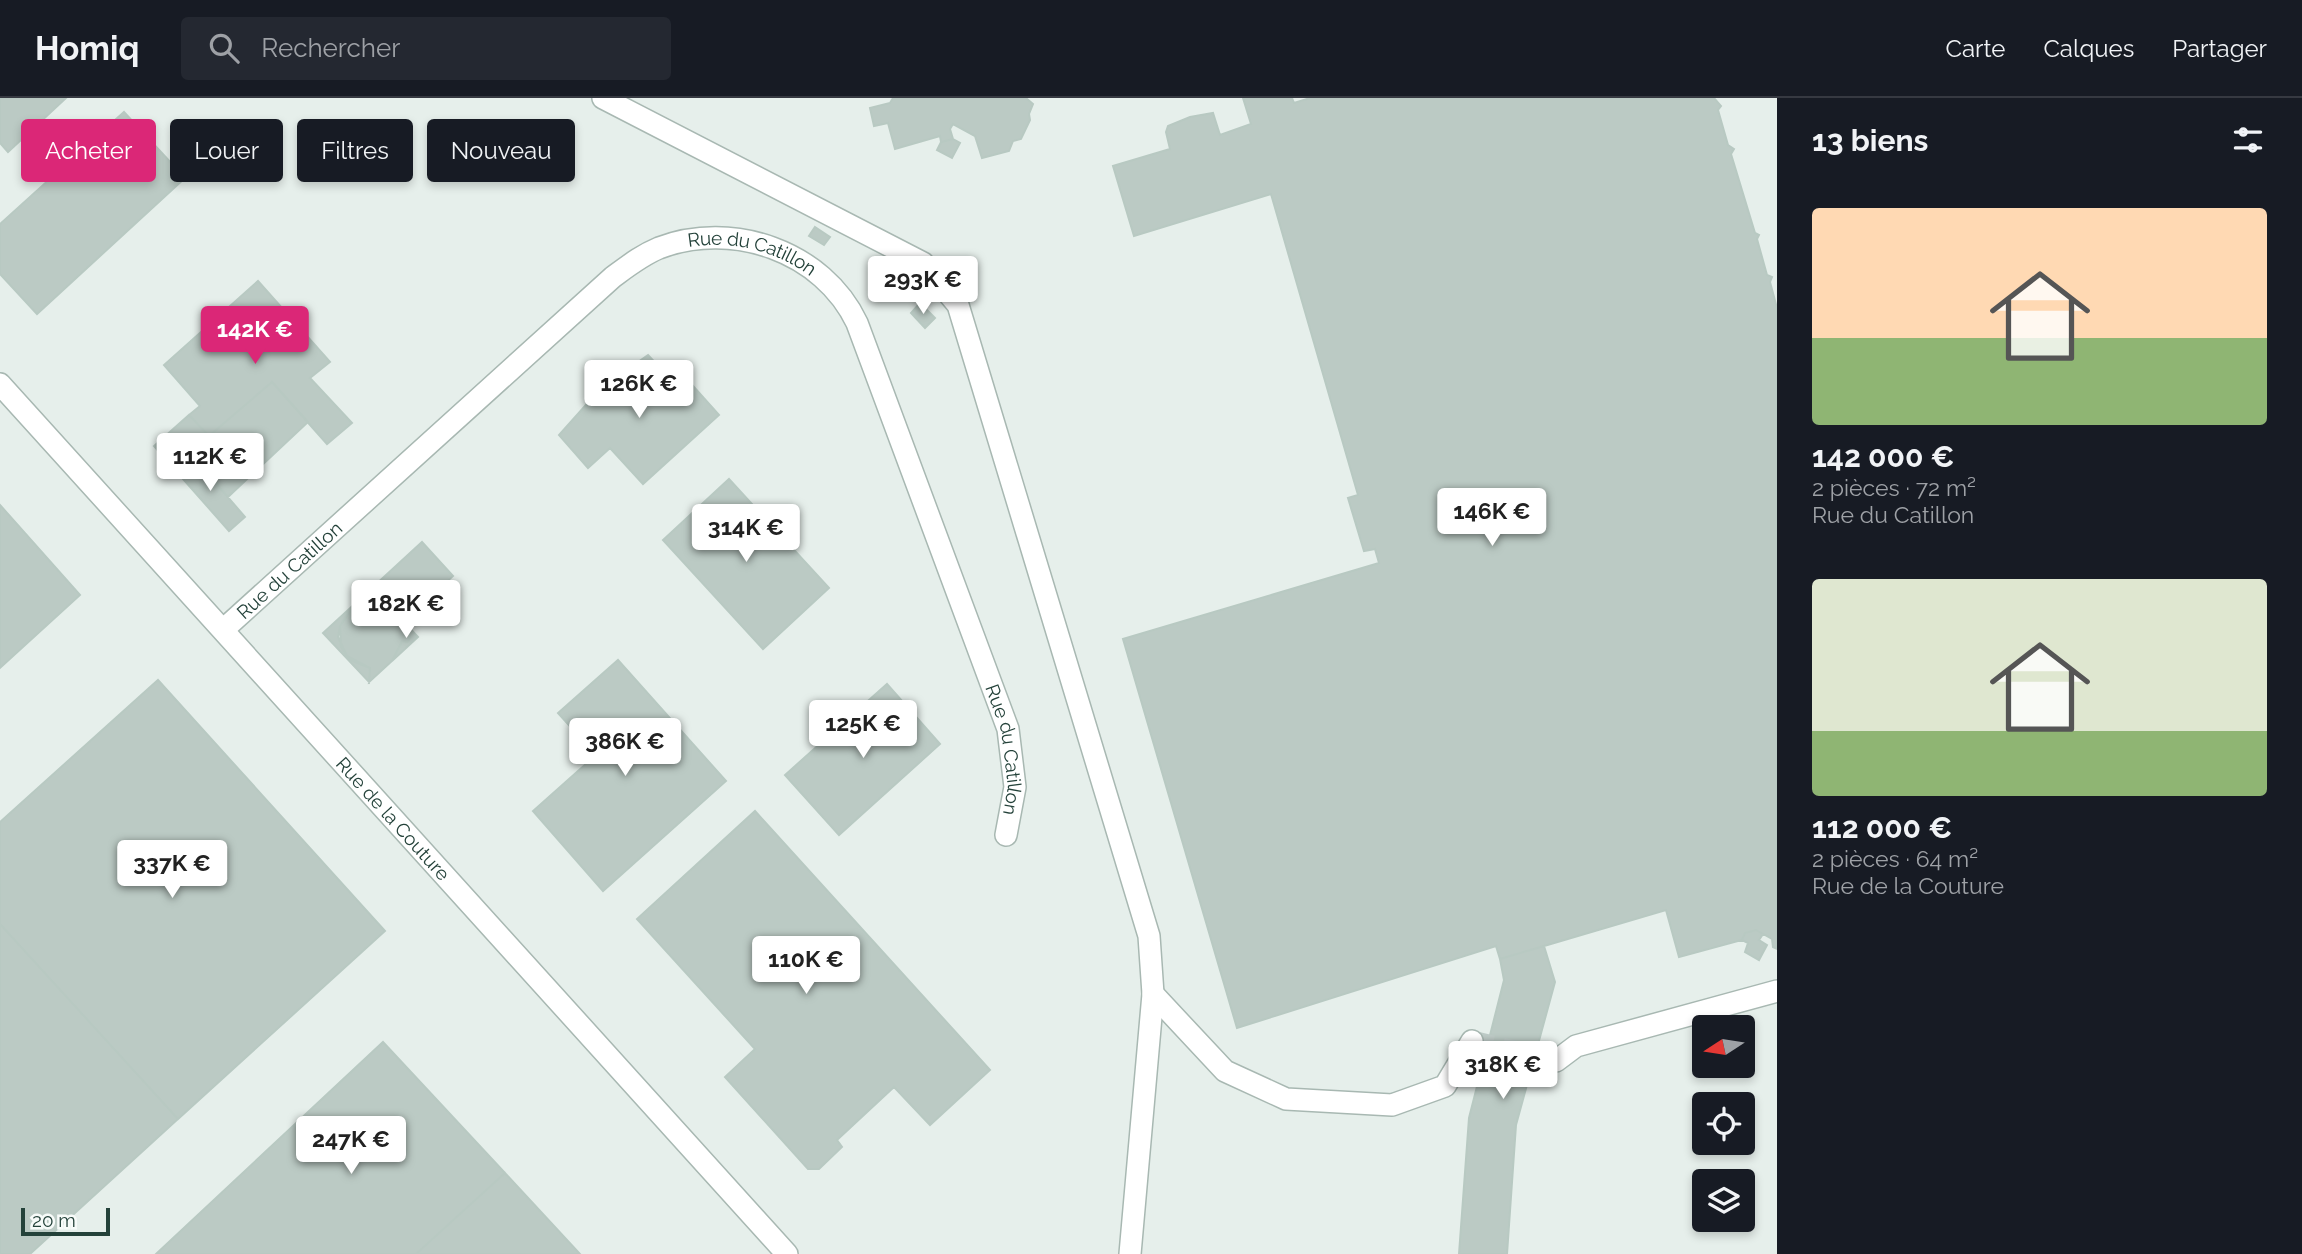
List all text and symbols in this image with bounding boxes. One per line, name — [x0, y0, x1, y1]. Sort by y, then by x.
search box — [181, 17, 671, 80]
text: Homiq — [35, 29, 139, 68]
icon: search — [205, 29, 243, 67]
text: Rechercher — [261, 33, 400, 63]
text: Carte — [1946, 34, 2005, 63]
text: Calques — [2043, 34, 2134, 63]
text: Partager — [2172, 34, 2267, 63]
chip: Acheter — [21, 119, 156, 182]
chip: Louer — [170, 119, 283, 182]
chip: Filtres — [297, 119, 413, 182]
chip: Nouveau — [427, 119, 575, 182]
icon: filters — [2229, 121, 2267, 159]
text: 13 biens — [1812, 123, 1928, 158]
street label: Rue du Catillon — [686, 227, 821, 280]
icon: home — [1977, 253, 2103, 379]
pin: 293K € — [866, 256, 980, 316]
text: 293K € — [884, 265, 962, 292]
pin: 142K € — [198, 306, 312, 366]
text: 142K € — [217, 315, 293, 342]
pin: 126K € — [582, 360, 696, 420]
text: 126K € — [600, 369, 678, 396]
pin: 112K € — [153, 434, 267, 493]
text: 142 000 € — [1812, 439, 1954, 474]
text: 112K € — [173, 442, 247, 469]
text: 2 pièces · 72 m² — [1812, 474, 1976, 501]
pin: 146K € — [1435, 489, 1549, 548]
text: 146K € — [1453, 497, 1531, 524]
text: Rue du Catillon — [1812, 501, 1974, 528]
pin: 314K € — [689, 504, 803, 564]
text: 314K € — [708, 513, 784, 540]
street label: Rue du Catillon — [232, 517, 346, 623]
pin: 182K € — [349, 580, 463, 640]
text: 182K € — [367, 589, 445, 616]
icon: home — [1977, 624, 2103, 750]
street label: Rue du Catillon — [981, 681, 1026, 817]
pin: 125K € — [806, 700, 920, 760]
text: 125K € — [825, 709, 901, 736]
pin: 386K € — [568, 718, 682, 778]
text: 386K € — [585, 727, 665, 754]
street label: Rue de la Couture — [332, 752, 454, 885]
text: 112 000 € — [1812, 810, 1952, 845]
pin: 337K € — [115, 840, 229, 900]
text: 2 pièces · 64 m² — [1812, 845, 1978, 872]
text: 337K € — [133, 849, 211, 876]
text: Rue de la Couture — [1812, 872, 2004, 899]
pin: 110K € — [749, 936, 863, 996]
text: 110K € — [768, 945, 844, 972]
north arrow — [1692, 1015, 1755, 1078]
map controls — [1692, 1015, 1755, 1232]
pin: 318K € — [1446, 1042, 1560, 1101]
text: 318K € — [1464, 1050, 1542, 1077]
button: locate — [1692, 1092, 1755, 1155]
pin: 247K € — [294, 1116, 408, 1176]
text: 247K € — [312, 1125, 390, 1152]
button: layers — [1692, 1169, 1755, 1232]
scale bar — [21, 1205, 110, 1237]
text: 20 m — [32, 1209, 76, 1231]

